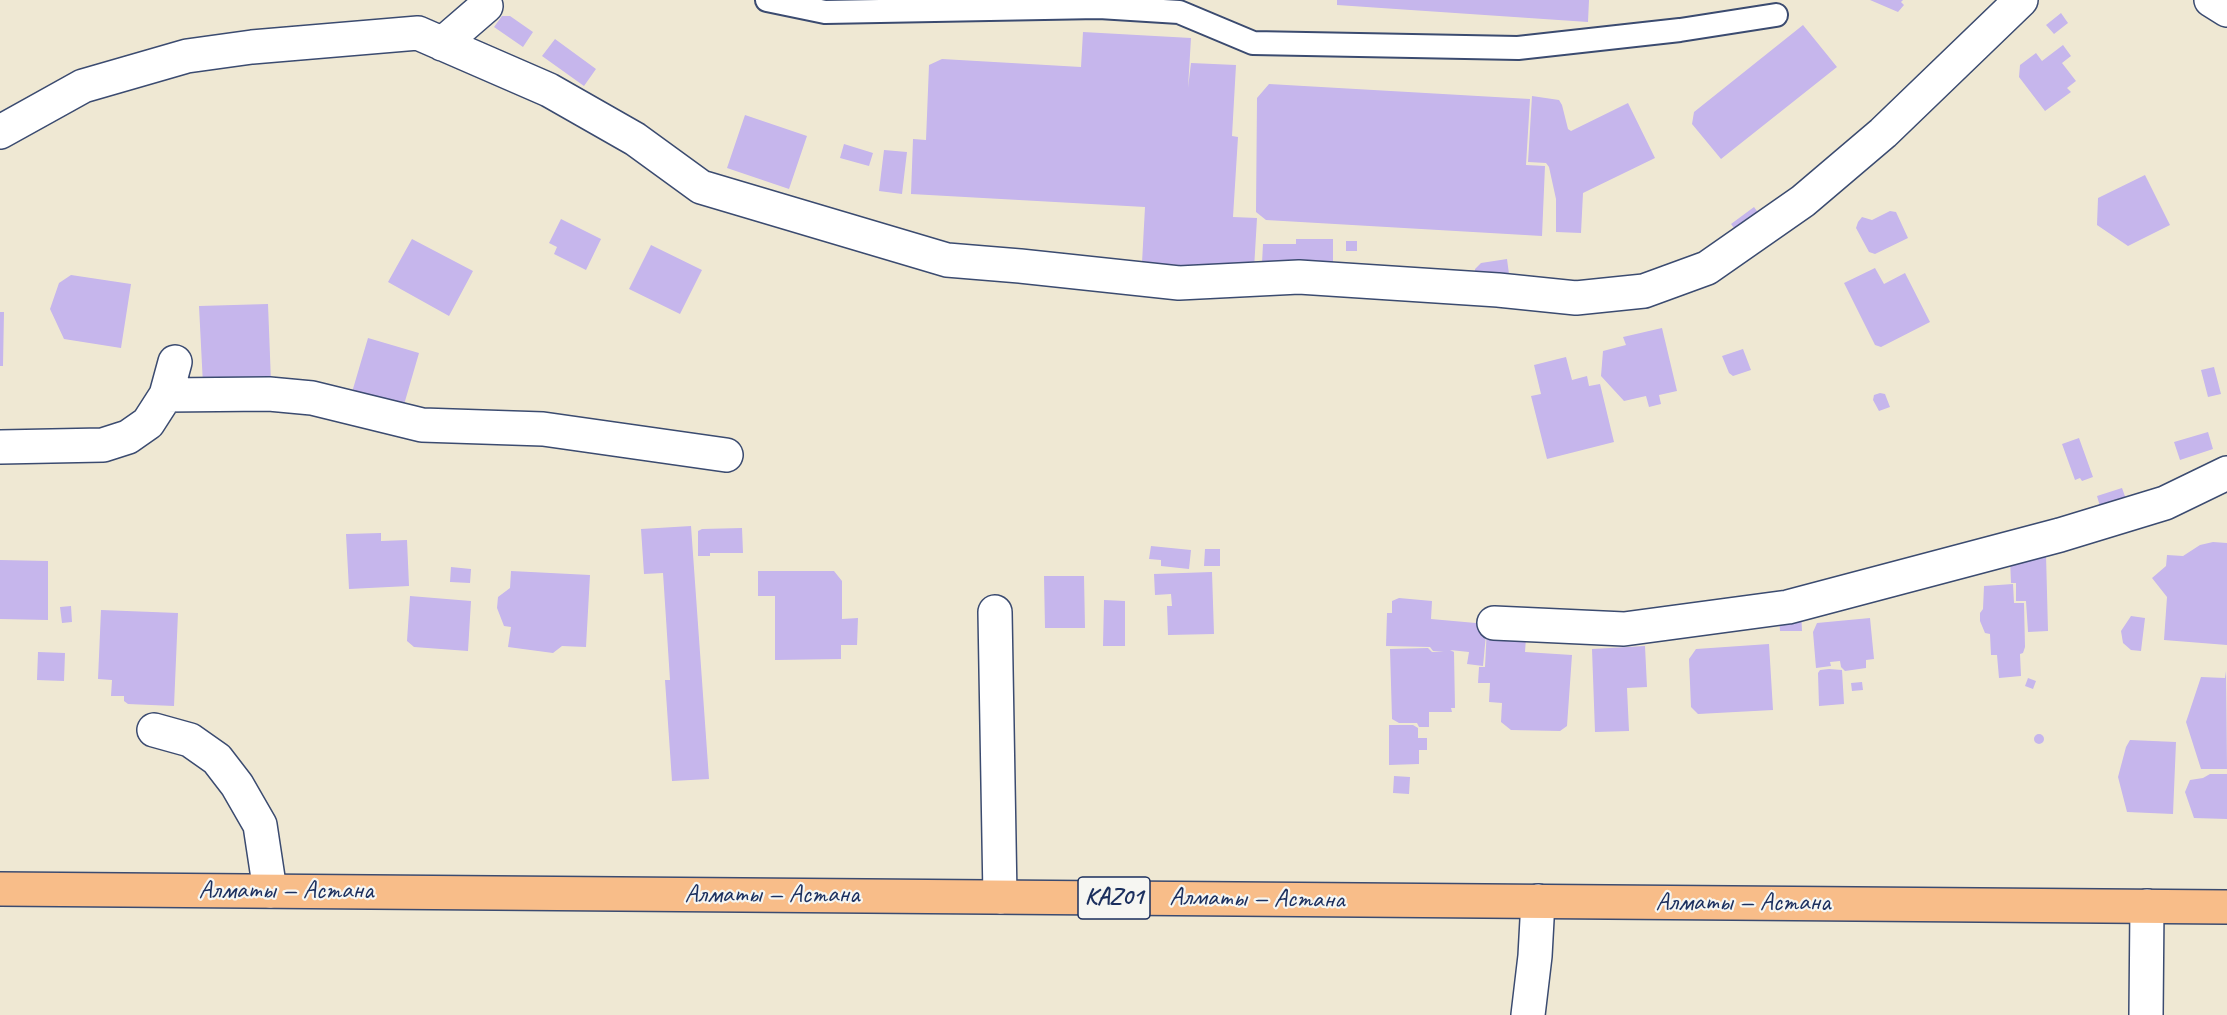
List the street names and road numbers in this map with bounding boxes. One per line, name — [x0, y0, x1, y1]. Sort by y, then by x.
street label: Алматы — Астана — [198, 875, 374, 907]
road number: KАZ01 — [1078, 877, 1150, 919]
street label: Алматы — Астана — [684, 879, 860, 911]
street label: Алматы — Астана — [1169, 882, 1345, 916]
street label: Алматы — Астана — [1655, 887, 1831, 919]

